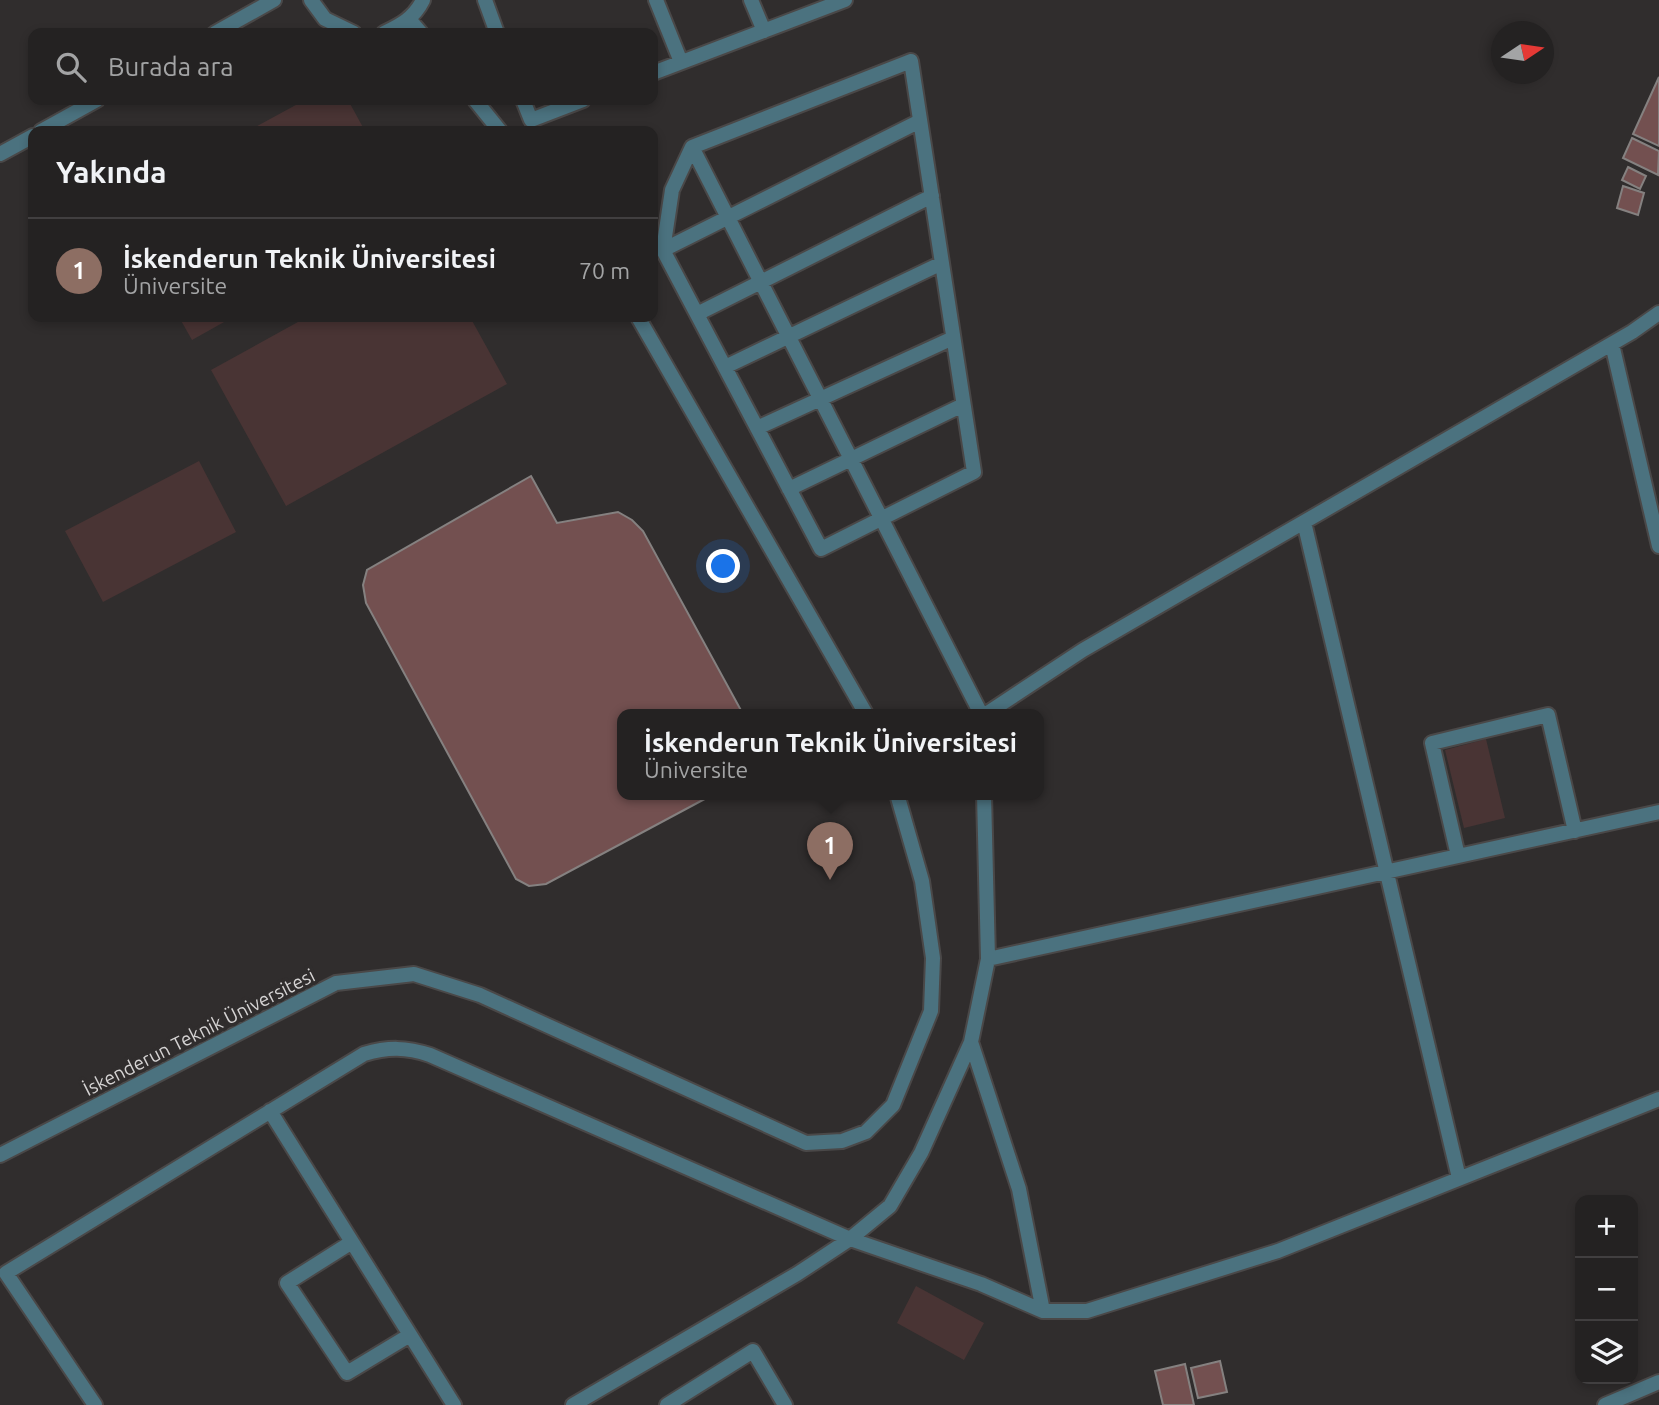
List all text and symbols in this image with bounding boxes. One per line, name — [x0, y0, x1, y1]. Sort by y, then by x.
north arrow — [1491, 21, 1554, 84]
search box — [28, 28, 658, 105]
icon: search — [52, 48, 90, 86]
text: Burada ara — [108, 52, 234, 81]
text: Yakında — [56, 155, 167, 189]
text: İskenderun Teknik Üniversitesi — [123, 244, 496, 273]
text: 1 — [73, 258, 85, 283]
text: 70 m — [579, 258, 630, 283]
text: Üniversite — [123, 273, 227, 298]
your location — [706, 549, 740, 583]
popup — [617, 709, 1044, 800]
text: İskenderun Teknik Üniversitesi — [644, 728, 1017, 757]
text: Üniversite — [644, 757, 748, 782]
pin: 1 — [807, 822, 853, 880]
street label: İskenderun Teknik Üniversitesi — [80, 964, 318, 1100]
map controls — [1575, 1195, 1638, 1384]
button: + — [1575, 1195, 1638, 1258]
button: − — [1575, 1258, 1638, 1321]
button: layers — [1575, 1321, 1638, 1384]

